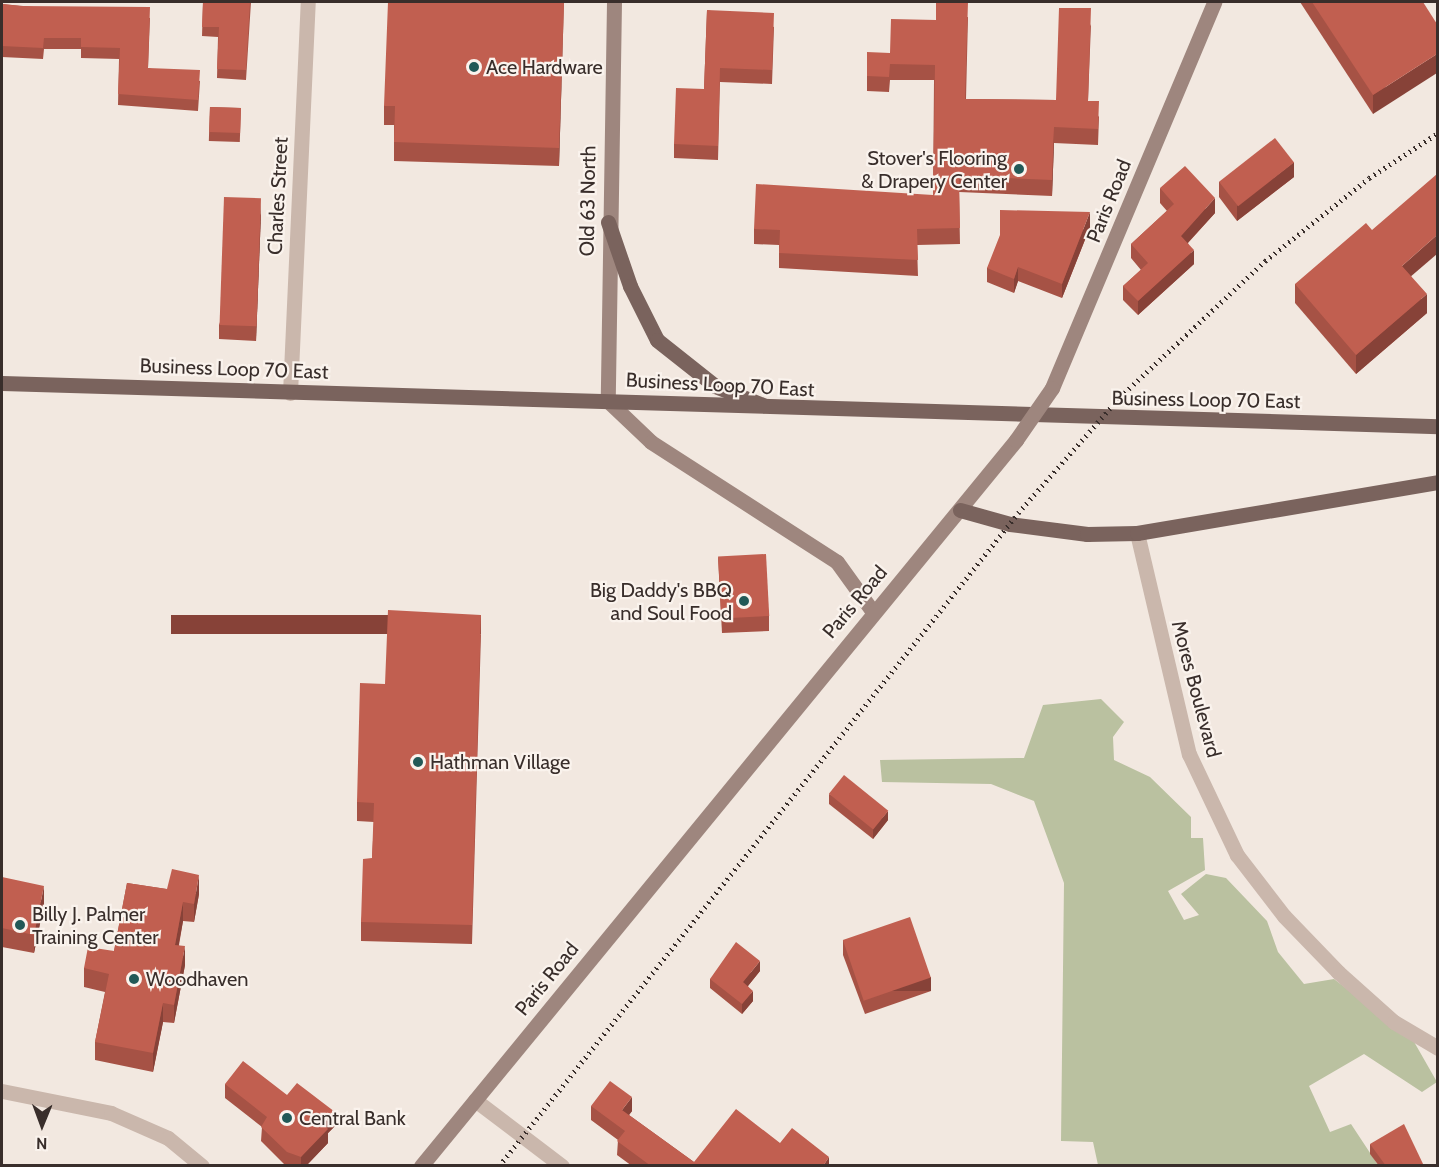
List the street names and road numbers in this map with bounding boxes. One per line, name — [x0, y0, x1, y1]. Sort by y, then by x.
street label: Charles Street — [263, 136, 293, 256]
street label: Old 63 North — [575, 145, 601, 257]
street label: Paris Road — [1081, 156, 1137, 246]
street label: Business Loop 70 East — [139, 354, 329, 384]
street label: Business Loop 70 East — [625, 368, 815, 402]
street label: Business Loop 70 East — [1111, 386, 1301, 414]
street label: Paris Road — [818, 561, 892, 643]
street label: Mores Boulevard — [1166, 618, 1226, 760]
street label: Paris Road — [510, 937, 584, 1021]

